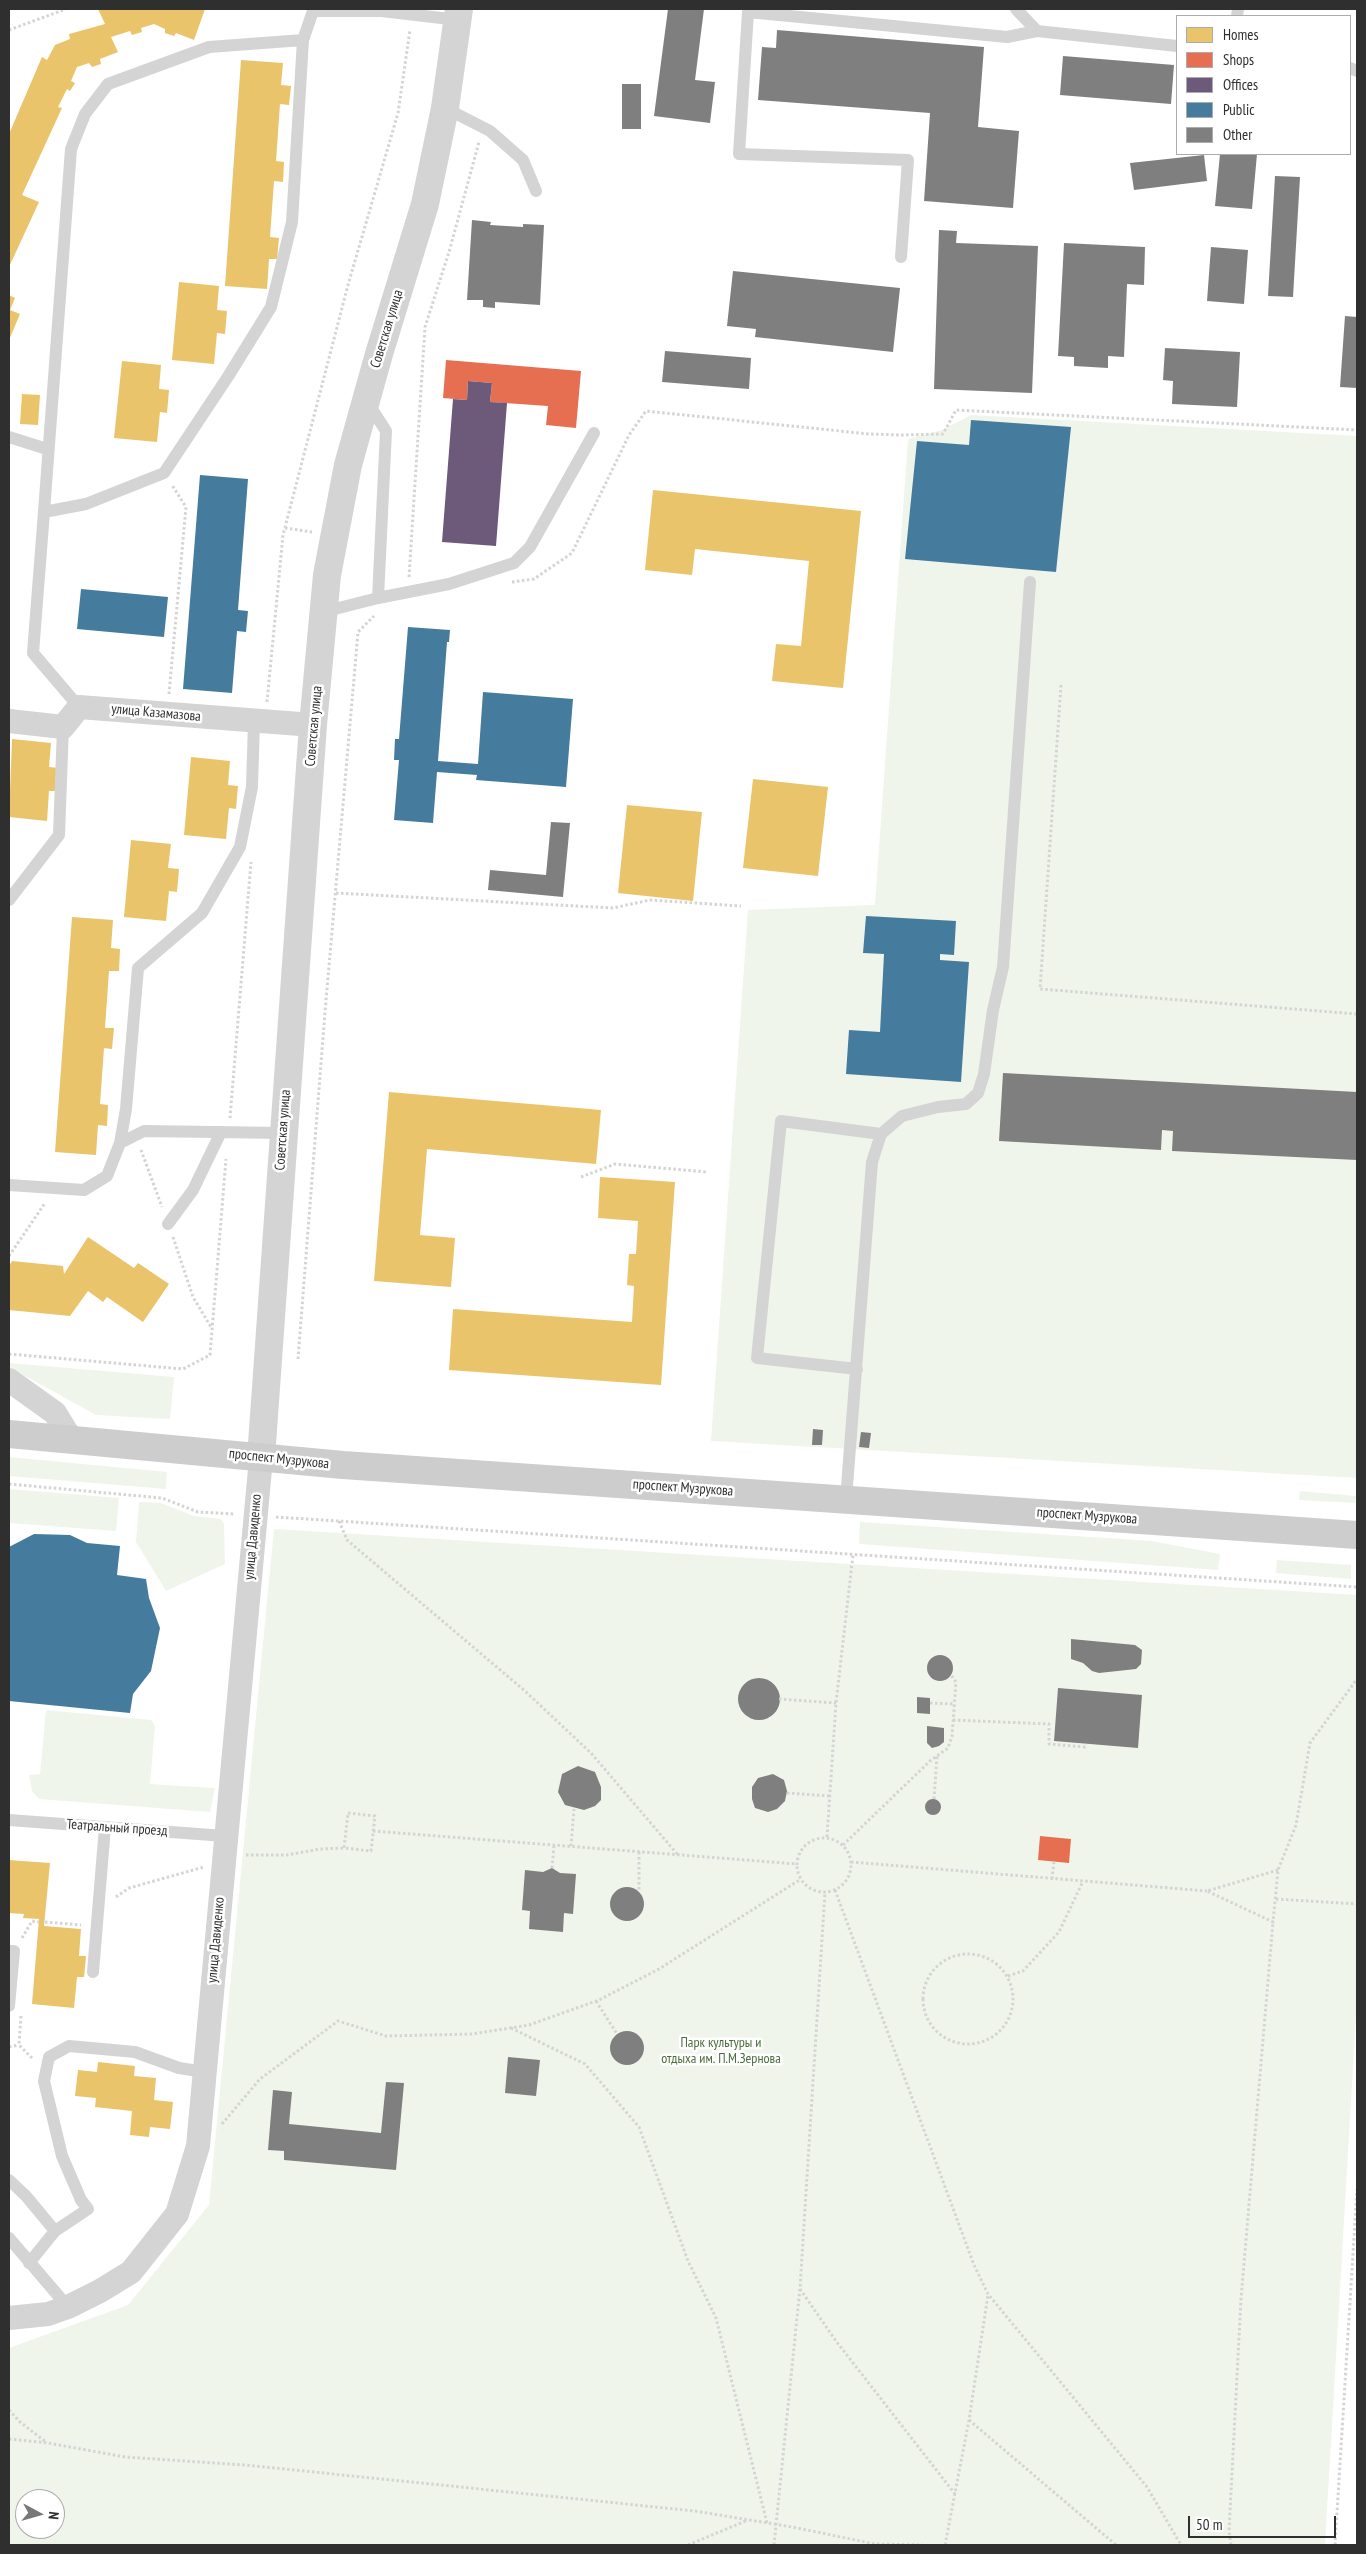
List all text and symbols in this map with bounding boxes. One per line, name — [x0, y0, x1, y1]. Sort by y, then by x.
legend — [1176, 15, 1351, 155]
text: Homes — [1223, 25, 1259, 44]
text: Shops — [1223, 50, 1254, 69]
text: Offices — [1223, 75, 1258, 94]
text: Public — [1223, 100, 1254, 119]
text: Other — [1223, 125, 1252, 144]
street label: Советская улица — [367, 288, 407, 370]
street label: Советская улица — [302, 685, 326, 767]
street label: улица Казамазова — [111, 701, 201, 725]
street label: Советская улица — [272, 1089, 294, 1171]
street label: проспект Музрукова — [228, 1445, 330, 1473]
street label: проспект Музрукова — [632, 1476, 734, 1500]
street label: улица Давиденко — [241, 1493, 265, 1581]
street label: проспект Музрукова — [1036, 1504, 1138, 1528]
street label: Театральный проезд — [66, 1816, 168, 1840]
street label: улица Давиденко — [204, 1896, 228, 1984]
park label: Парк культуры и отдыха им. П.М.Зернова — [661, 2035, 781, 2068]
north arrow — [15, 2489, 65, 2539]
scale bar — [1191, 2506, 1338, 2538]
text: N — [45, 2511, 63, 2520]
text: 50 m — [1196, 2515, 1222, 2534]

